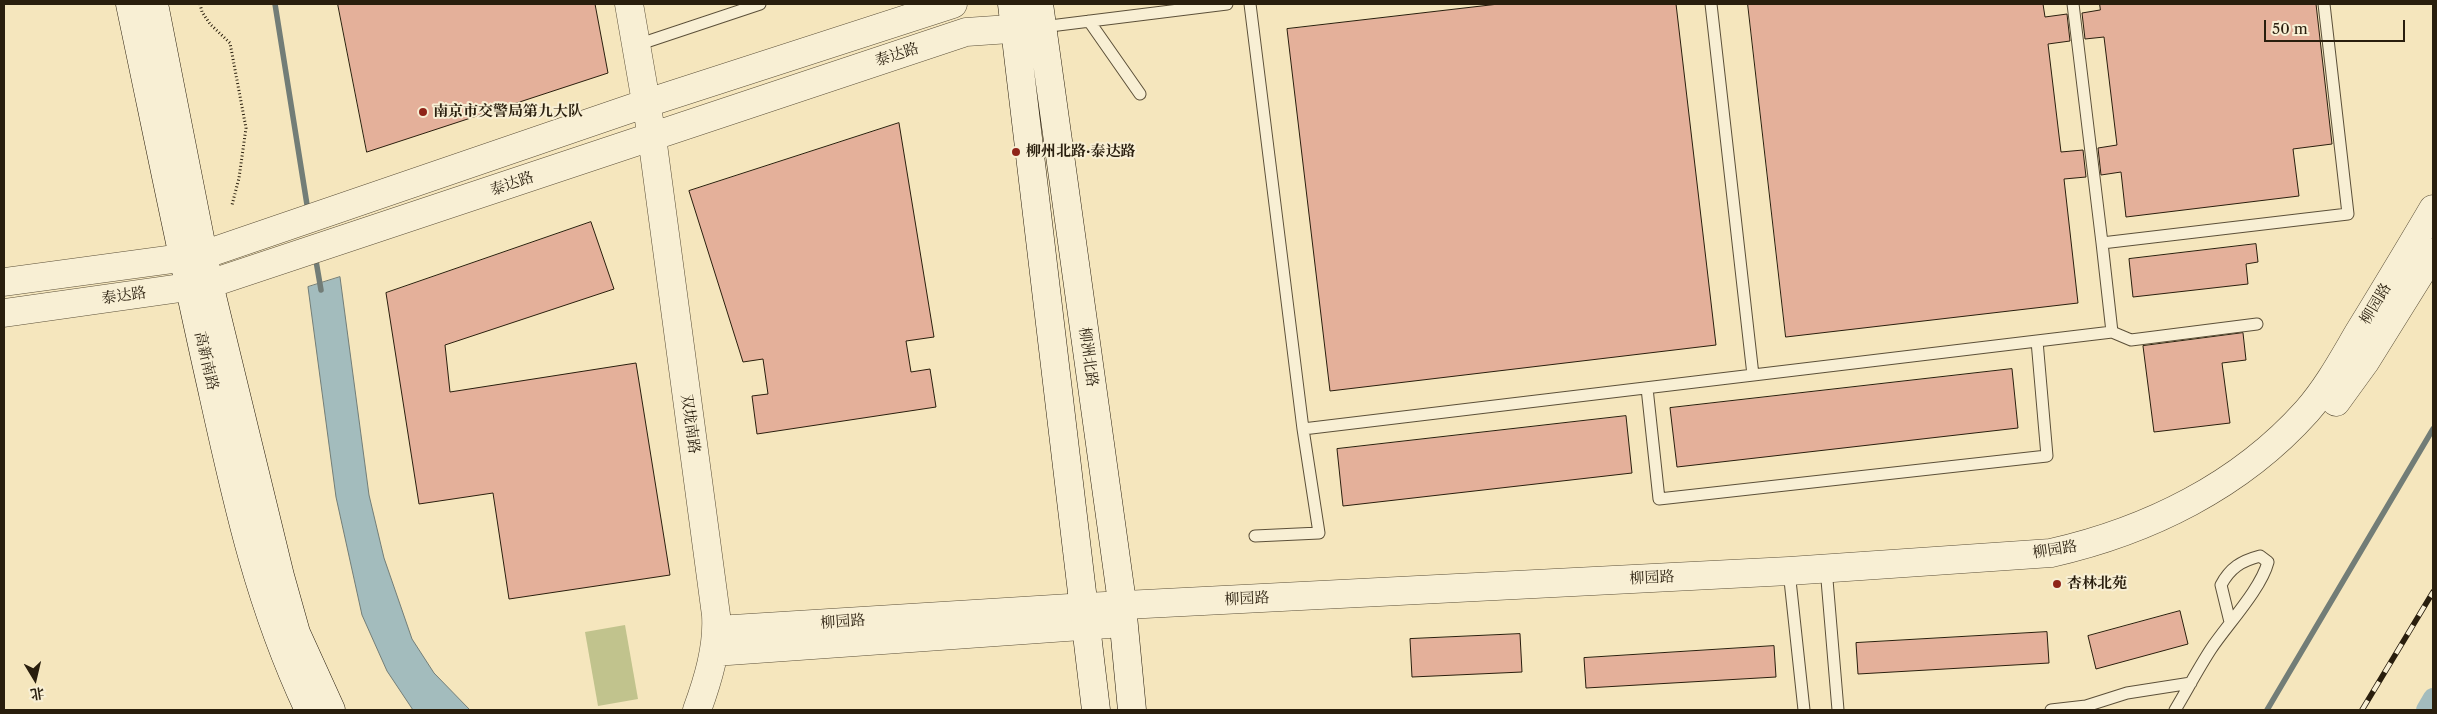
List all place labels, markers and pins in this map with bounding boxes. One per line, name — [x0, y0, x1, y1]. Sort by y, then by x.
place label: 南京市交警局第九大队 — [433, 103, 583, 121]
marker: 南京市交警局第九大队 — [417, 106, 429, 118]
place label: 柳州北路·泰达路 — [1026, 143, 1135, 161]
marker: 柳州北路·泰达路 — [1010, 146, 1022, 158]
place label: 杏林北苑 — [2067, 575, 2127, 593]
marker: 杏林北苑 — [2051, 578, 2063, 590]

